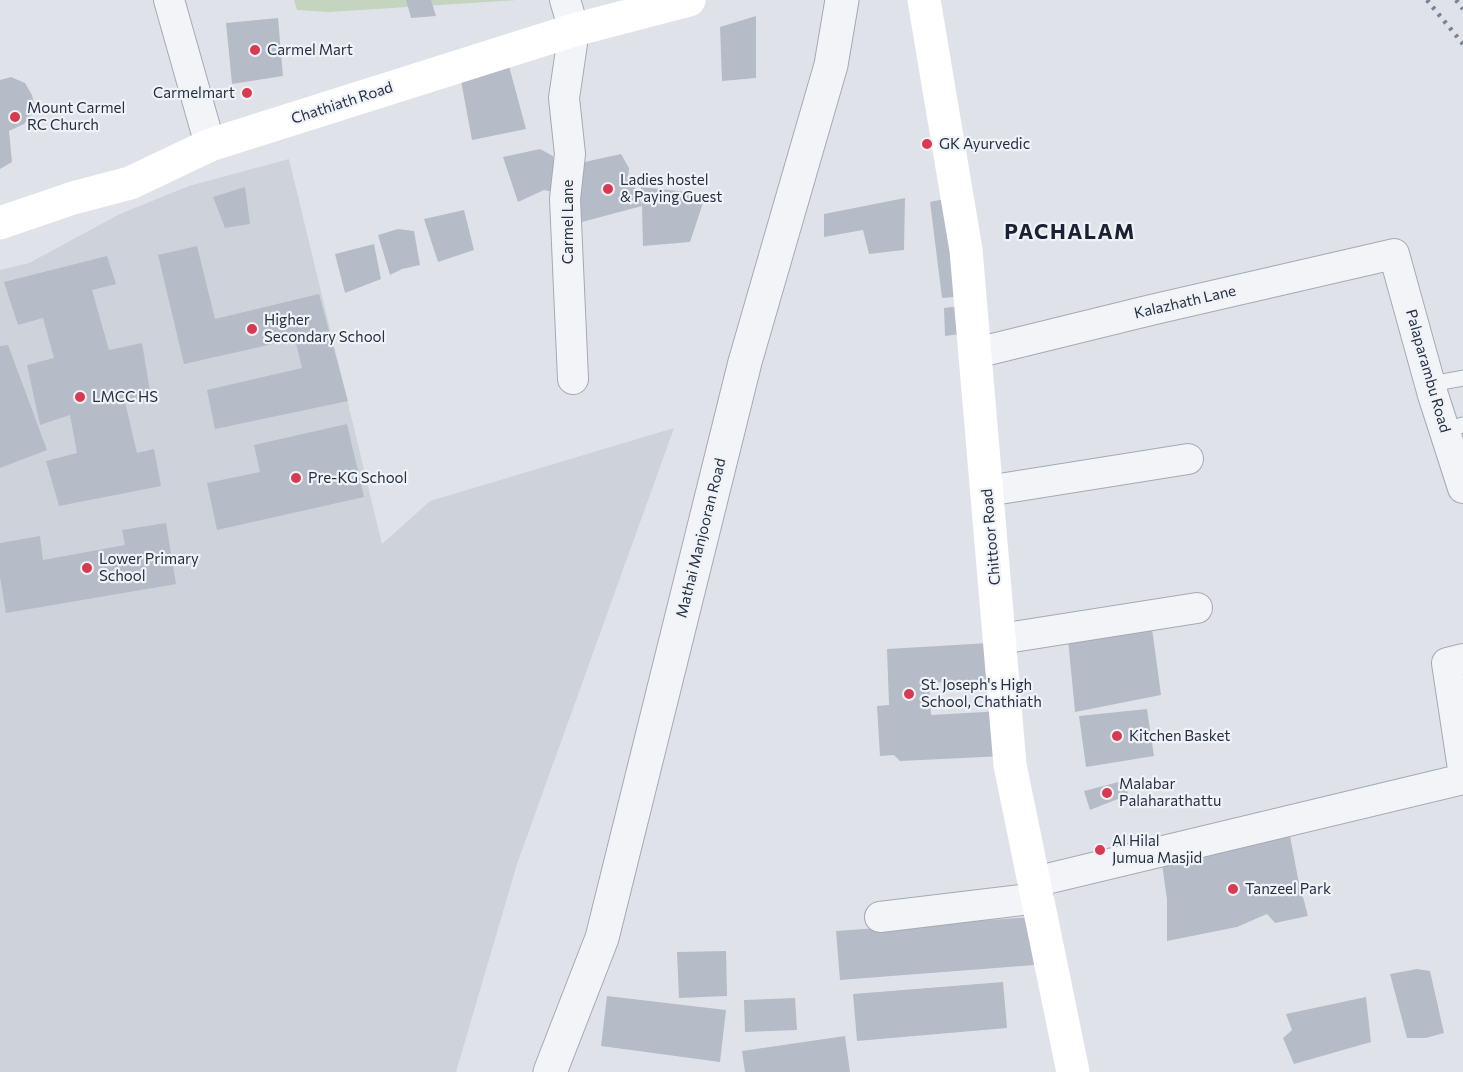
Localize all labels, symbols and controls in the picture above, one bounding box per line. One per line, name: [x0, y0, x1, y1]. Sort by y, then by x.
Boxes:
place label: Carmel Mart: [267, 41, 353, 59]
marker: Carmel Mart: [248, 43, 262, 57]
street label: Chathiath Road: [289, 78, 395, 128]
place label: Carmelmart: [153, 84, 235, 102]
marker: Carmelmart: [240, 86, 254, 100]
place label: Mount Carmel RC Church: [27, 99, 125, 134]
marker: Mount Carmel RC Church: [8, 110, 22, 124]
place label: GK Ayurvedic: [939, 135, 1030, 153]
marker: GK Ayurvedic: [920, 137, 934, 151]
place label: Ladies hostel & Paying Guest: [620, 171, 722, 206]
street label: Carmel Lane: [559, 180, 577, 264]
marker: Ladies hostel & Paying Guest: [601, 182, 615, 196]
district label: PACHALAM: [1004, 219, 1136, 245]
street label: Kalazhath Lane: [1132, 282, 1238, 322]
street label: Palaparambu Road: [1402, 307, 1454, 435]
place label: Higher Secondary School: [264, 311, 385, 346]
marker: Higher Secondary School: [245, 322, 259, 336]
place label: LMCC HS: [92, 388, 158, 406]
marker: LMCC HS: [73, 390, 87, 404]
street label: Mathai Manjooran Road: [672, 456, 730, 620]
place label: Pre-KG School: [308, 469, 407, 487]
marker: Pre-KG School: [289, 471, 303, 485]
street label: Chittoor Road: [978, 488, 1004, 586]
place label: Lower Primary School: [99, 550, 199, 585]
marker: Lower Primary School: [80, 561, 94, 575]
place label: St. Joseph's High School, Chathiath: [921, 676, 1042, 711]
marker: St. Joseph's High School, Chathiath: [902, 687, 916, 701]
place label: Kitchen Basket: [1129, 727, 1230, 745]
marker: Kitchen Basket: [1110, 729, 1124, 743]
place label: Malabar Palaharathattu: [1119, 775, 1221, 810]
marker: Malabar Palaharathattu: [1100, 786, 1114, 800]
place label: Al Hilal Jumua Masjid: [1112, 832, 1202, 867]
marker: Al Hilal Jumua Masjid: [1093, 843, 1107, 857]
place label: Tanzeel Park: [1245, 880, 1331, 898]
marker: Tanzeel Park: [1226, 882, 1240, 896]

